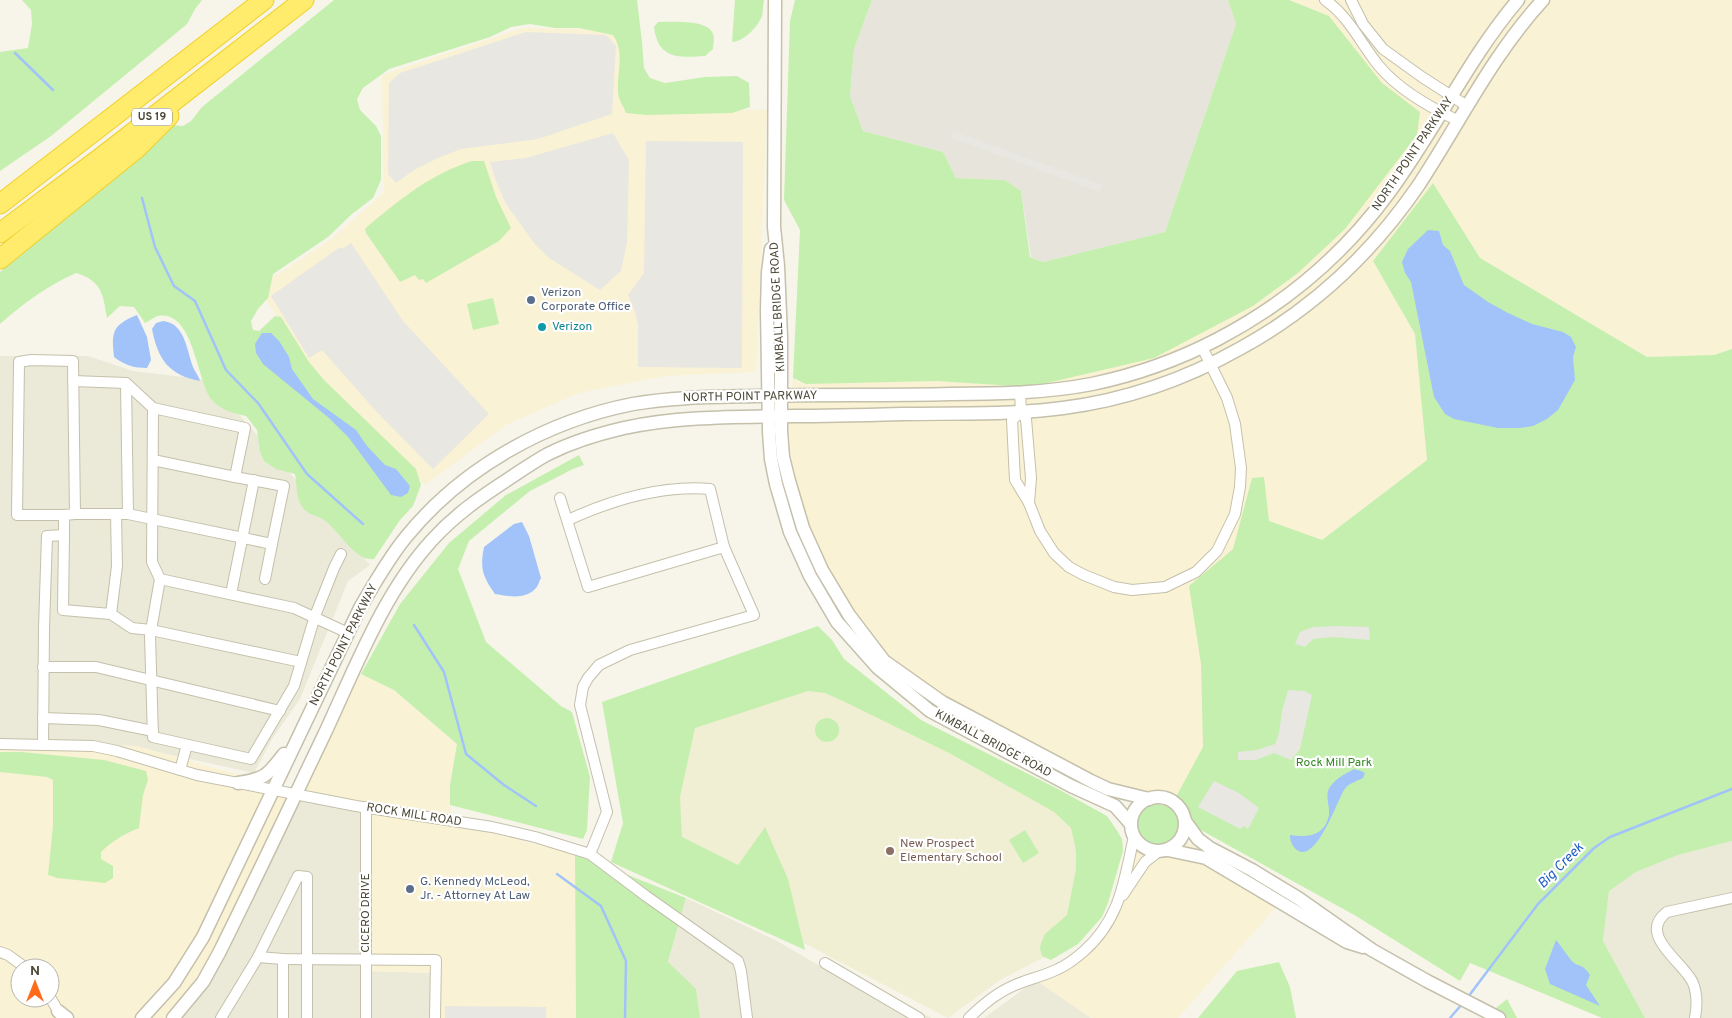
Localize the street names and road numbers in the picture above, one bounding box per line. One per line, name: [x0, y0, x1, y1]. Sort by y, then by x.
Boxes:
street label: NORTH POINT PARKWAY: [1369, 93, 1457, 214]
road number: US 19: [132, 108, 172, 125]
street label: KIMBALL BRIDGE ROAD: [767, 242, 789, 372]
street label: NORTH POINT PARKWAY: [682, 388, 818, 406]
street label: NORTH POINT PARKWAY: [306, 581, 382, 709]
street label: KIMBALL BRIDGE ROAD: [932, 706, 1054, 782]
street label: ROCK MILL ROAD: [365, 800, 463, 830]
street label: CICERO DRIVE: [358, 873, 374, 953]

